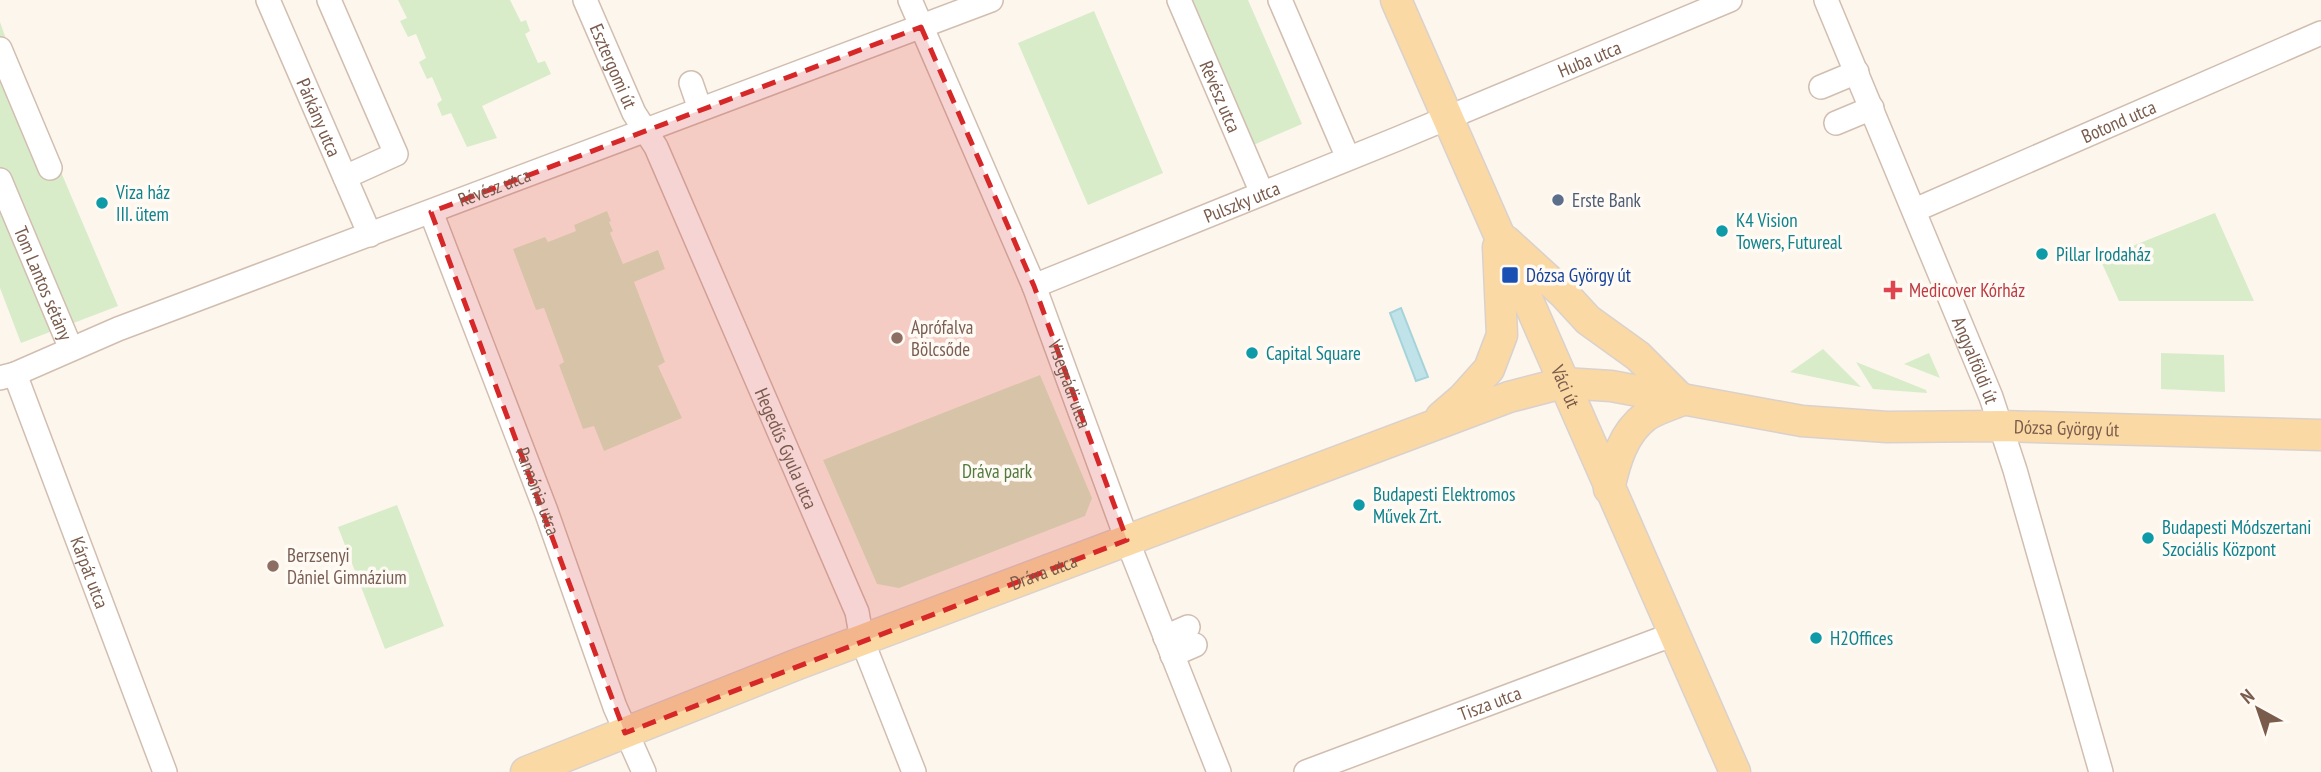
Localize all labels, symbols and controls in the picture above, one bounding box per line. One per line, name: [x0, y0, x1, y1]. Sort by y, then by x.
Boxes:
street label: Esztergomi út: [585, 20, 643, 113]
street label: Huba utca: [1554, 35, 1624, 83]
street label: Révész utca: [1195, 57, 1246, 136]
street label: Párkány utca: [291, 75, 347, 160]
street label: Botond utca: [2078, 95, 2159, 148]
street label: Révész utca: [455, 163, 534, 212]
street label: Pulszky utca: [1200, 176, 1283, 228]
place label: Viza ház III. ütem: [115, 180, 170, 226]
place label: Erste Bank: [1572, 188, 1642, 212]
marker: Erste Bank: [1550, 192, 1566, 208]
marker: Viza ház III. ütem: [94, 195, 110, 211]
place label: K4 Vision Towers, Futureal: [1736, 208, 1843, 254]
street label: Tom Lantos sétány: [9, 223, 78, 345]
marker: K4 Vision Towers, Futureal: [1714, 223, 1730, 239]
place label: Pillar Irodaház: [2056, 242, 2151, 266]
marker: Pillar Irodaház: [2034, 246, 2050, 262]
place label: Dózsa György út: [1526, 263, 1632, 287]
marker: Dózsa György út: [1500, 265, 1520, 285]
place label: Medicover Kórház: [1909, 278, 2025, 302]
marker: Medicover Kórház: [1883, 280, 1903, 300]
street label: Angyalföldi út: [1947, 313, 2005, 407]
place label: Aprófalva Bölcsőde: [911, 315, 973, 361]
marker: Aprófalva Bölcsőde: [889, 330, 905, 346]
street label: Visegrádi utca: [1042, 336, 1097, 431]
place label: Capital Square: [1266, 341, 1361, 365]
marker: Capital Square: [1244, 345, 1260, 361]
street label: Váci út: [1545, 360, 1586, 412]
street label: Hegedűs Gyula utca: [750, 384, 823, 513]
street label: Dózsa György út: [2014, 414, 2120, 441]
street label: Pannónia utca: [511, 444, 566, 538]
park label: Dráva park: [962, 459, 1033, 483]
place label: Budapesti Elektromos Művek Zrt.: [1373, 482, 1515, 528]
marker: Budapesti Elektromos Művek Zrt.: [1351, 497, 1367, 513]
place label: Budapesti Módszertani Szociális Központ: [2162, 515, 2311, 561]
marker: Budapesti Módszertani Szociális Központ: [2140, 530, 2156, 546]
street label: Kárpát utca: [65, 533, 114, 612]
place label: Berzsenyi Dániel Gimnázium: [287, 543, 407, 589]
street label: Dráva utca: [1007, 548, 1080, 595]
marker: Berzsenyi Dániel Gimnázium: [265, 558, 281, 574]
place label: H2Offices: [1830, 626, 1893, 650]
marker: H2Offices: [1808, 630, 1824, 646]
north arrow: [2223, 674, 2293, 744]
street label: Tisza utca: [1455, 680, 1524, 726]
text: N: [2235, 683, 2259, 708]

